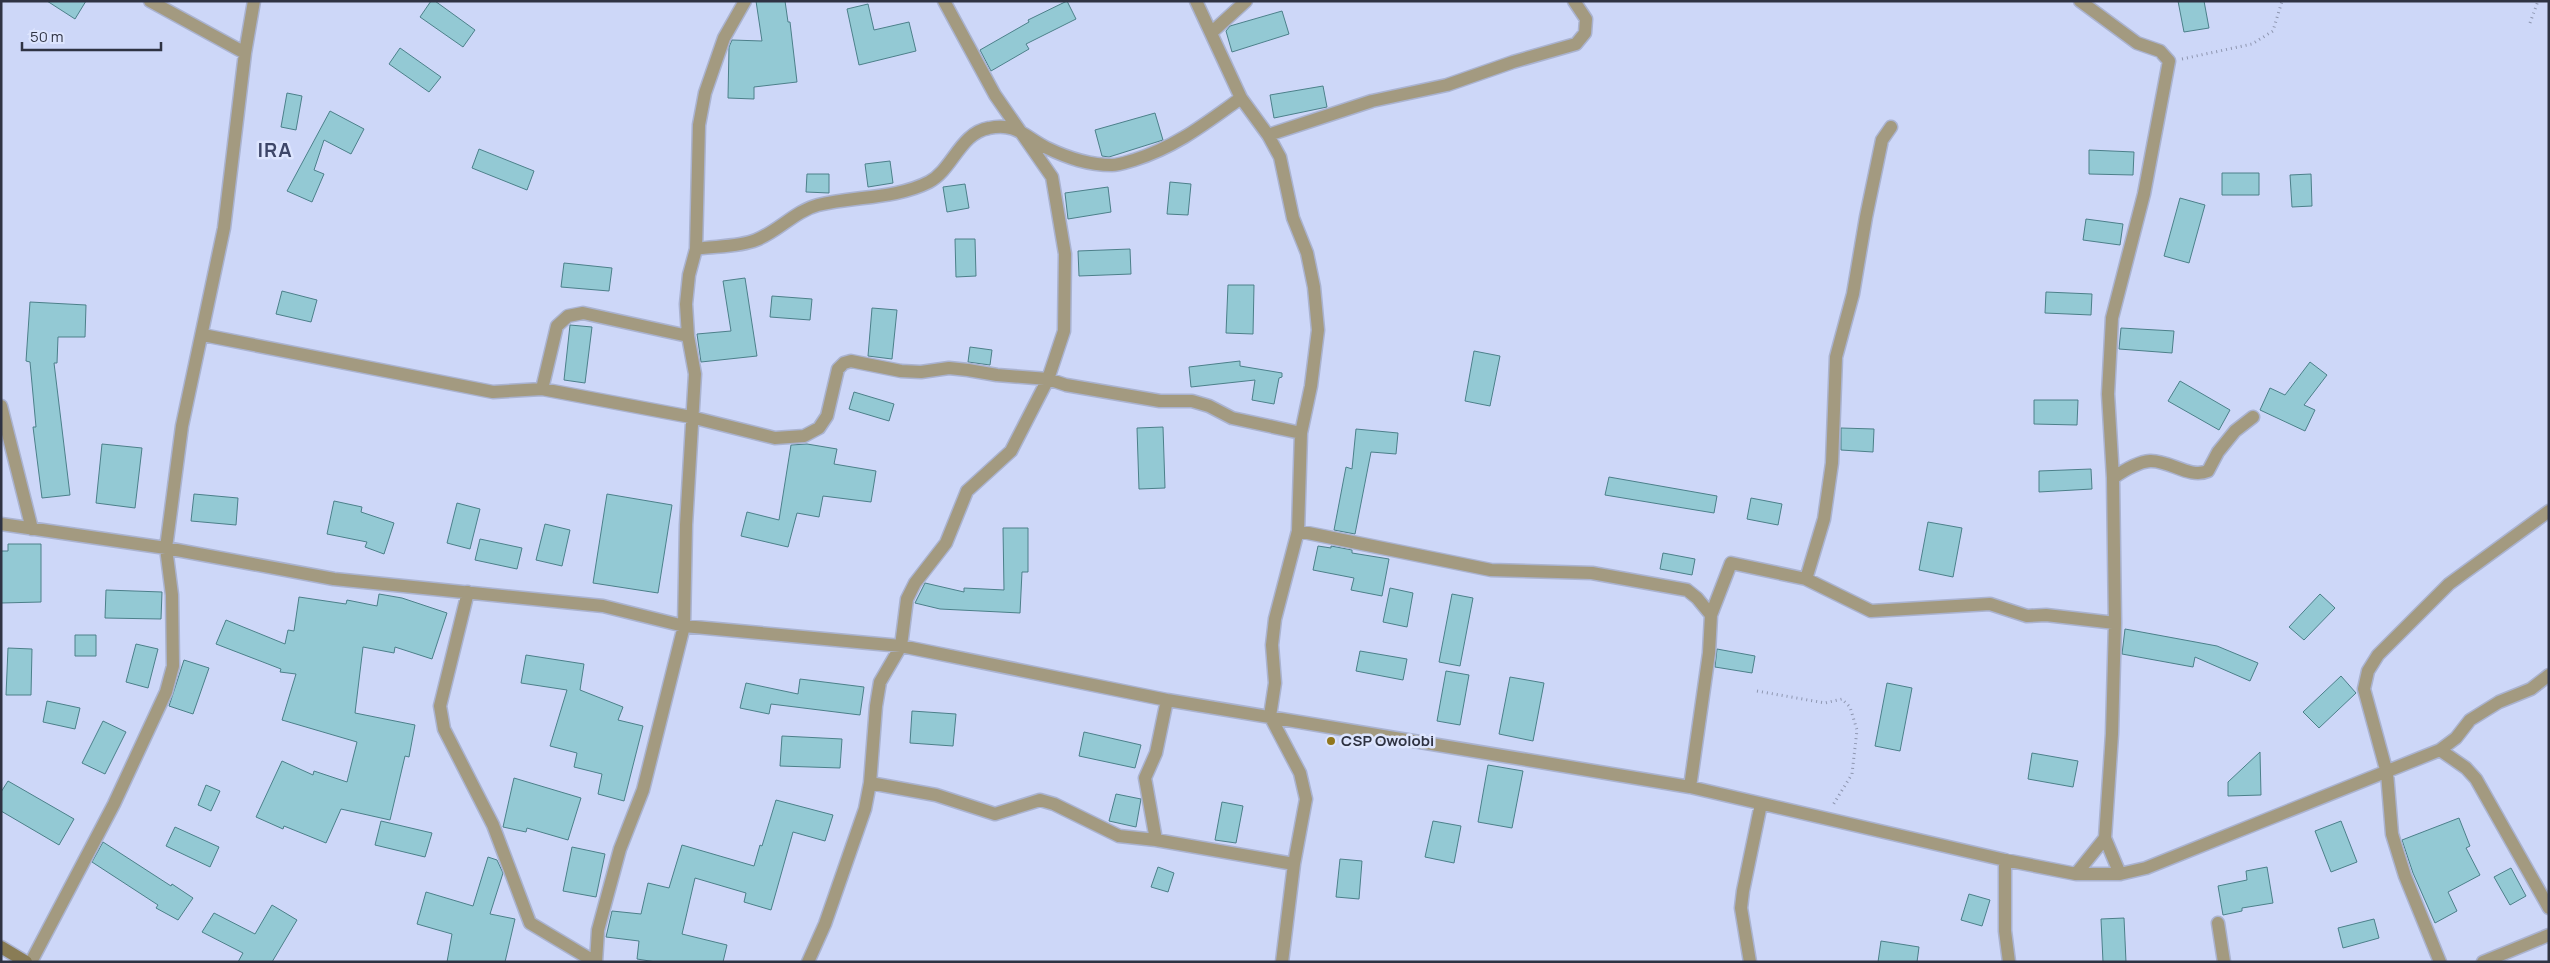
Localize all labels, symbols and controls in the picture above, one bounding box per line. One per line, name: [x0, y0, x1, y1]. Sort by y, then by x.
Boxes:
scale bar: [22, 20, 161, 52]
text: 50 m: [30, 26, 64, 47]
district label: IRA: [257, 136, 293, 163]
place label: CSP Owolobi: [1341, 730, 1434, 751]
marker: CSP Owolobi: [1325, 735, 1337, 747]

